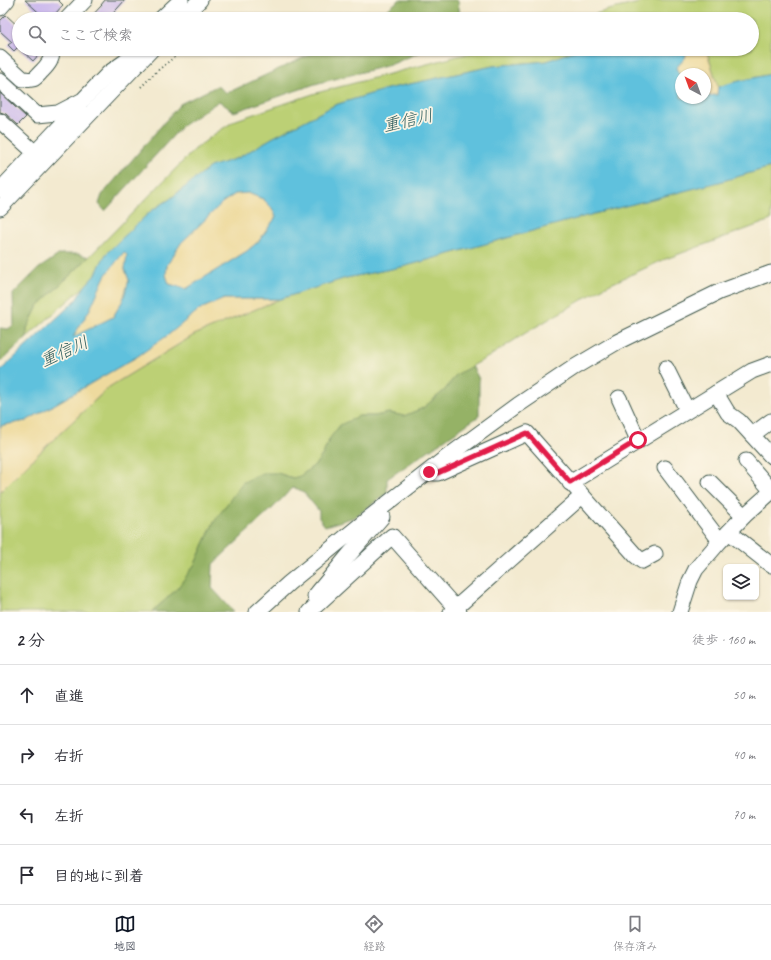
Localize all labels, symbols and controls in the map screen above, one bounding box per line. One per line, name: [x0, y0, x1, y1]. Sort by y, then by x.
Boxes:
search box: [12, 12, 759, 56]
icon: search: [26, 23, 48, 45]
text: ここで検索: [58, 26, 133, 45]
north arrow: [675, 68, 711, 104]
water label: 重信川: [381, 105, 435, 136]
water label: 重信川: [37, 331, 92, 371]
route start: [629, 431, 647, 449]
route end: [420, 463, 438, 481]
map controls: [723, 564, 759, 600]
button: layers: [723, 564, 759, 600]
text: 2 分: [16, 630, 45, 651]
text: 徒歩 · 160 m: [692, 632, 755, 648]
icon: ahead: [16, 684, 38, 706]
text: 直進: [54, 687, 84, 706]
text: 50 m: [733, 687, 755, 703]
icon: right: [16, 744, 38, 766]
text: 右折: [54, 747, 84, 766]
text: 40 m: [733, 747, 755, 763]
icon: left: [16, 804, 38, 826]
text: 左折: [54, 807, 84, 826]
text: 70 m: [733, 807, 755, 823]
icon: arrive: [16, 864, 38, 886]
text: 目的地に到着: [54, 867, 144, 886]
tab: 地図: [114, 913, 136, 953]
tab: 経路: [363, 913, 385, 953]
tab: 保存済み: [613, 913, 657, 953]

